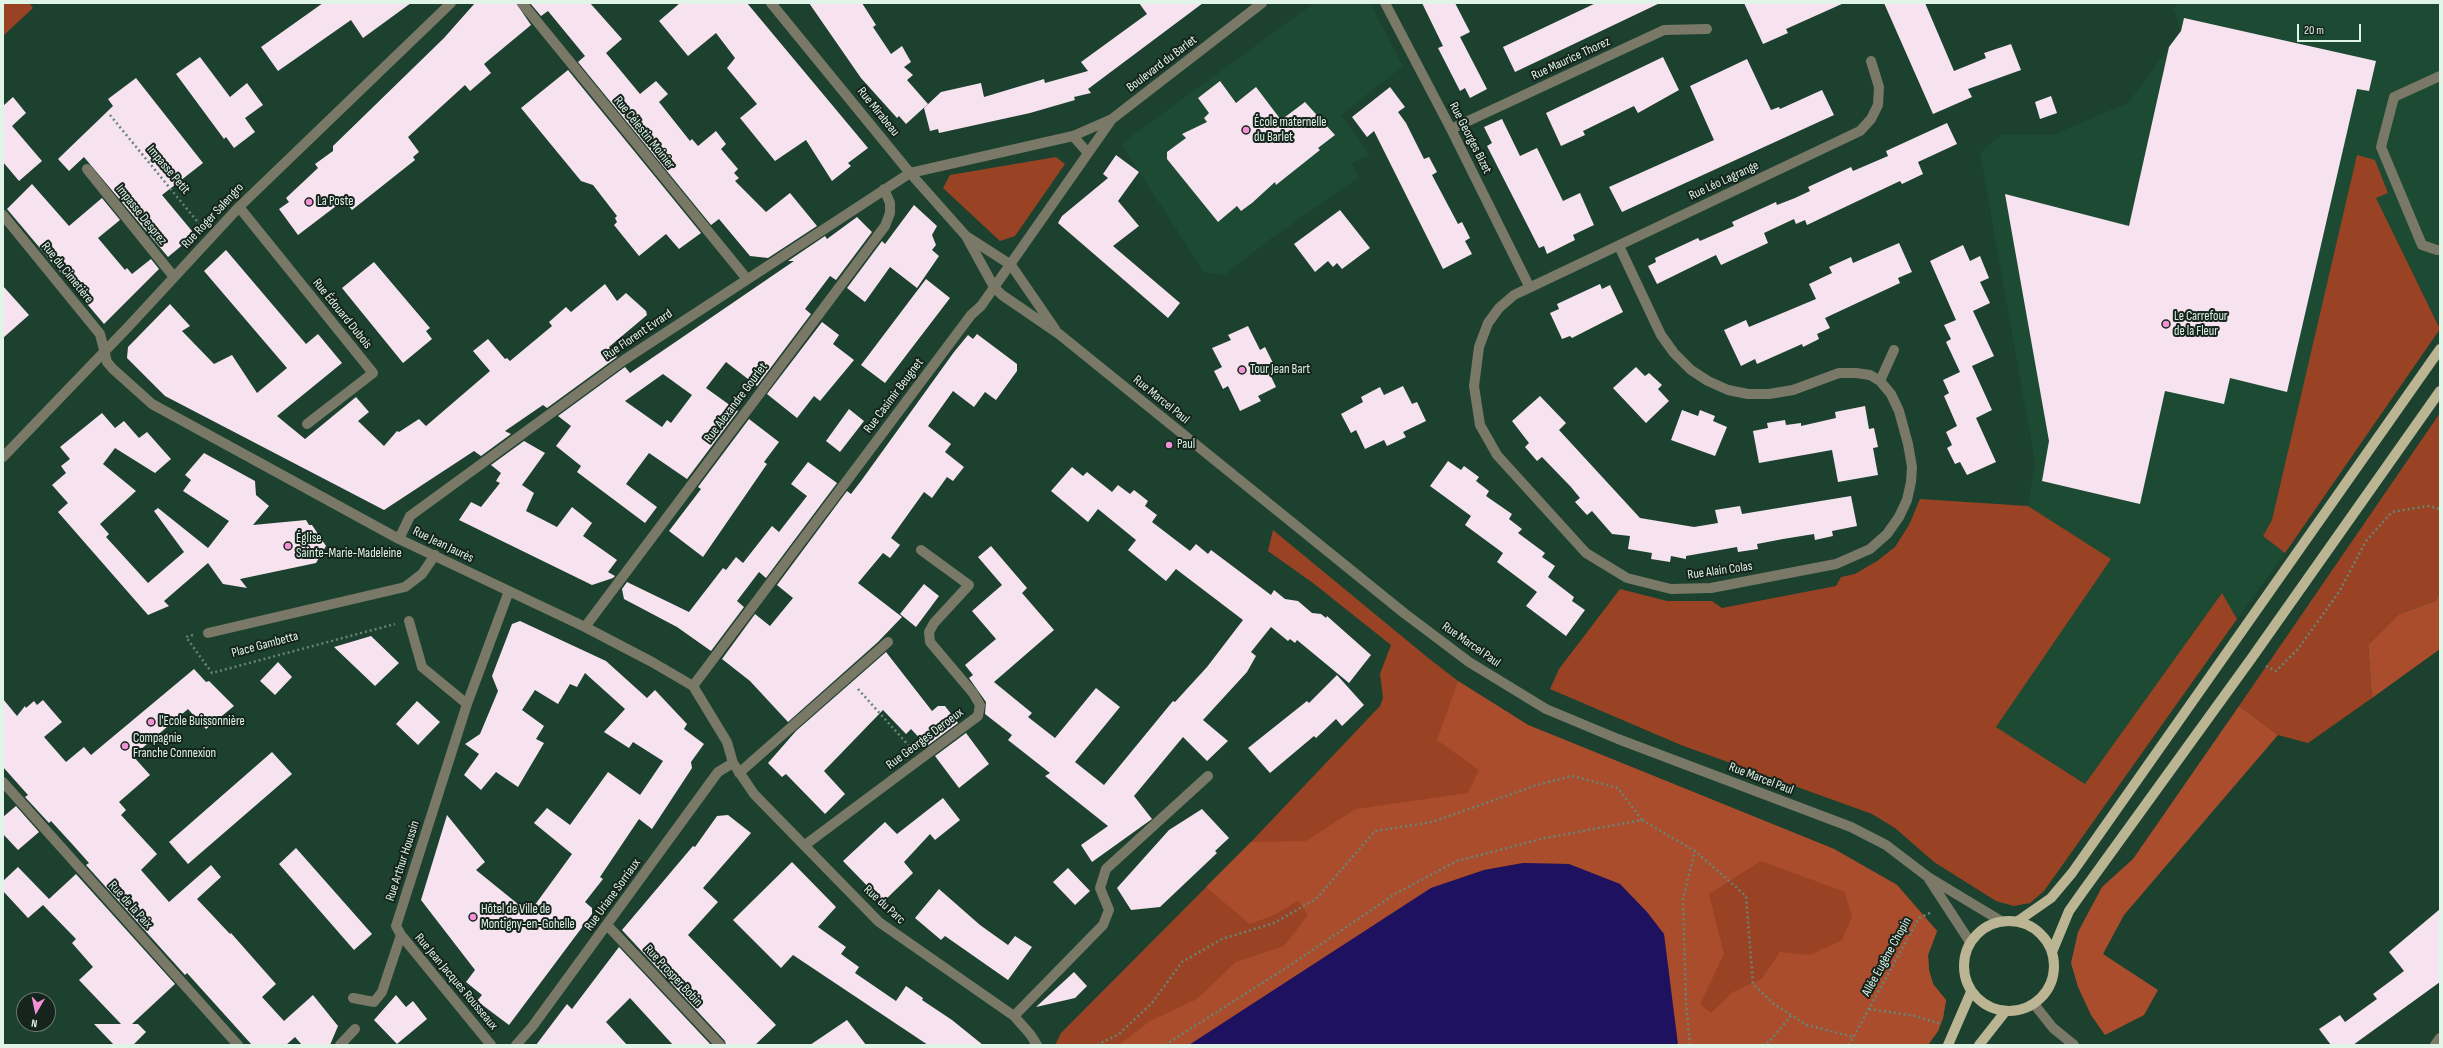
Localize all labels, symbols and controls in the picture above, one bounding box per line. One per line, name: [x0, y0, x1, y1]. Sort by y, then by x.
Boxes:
scale bar: [2299, 16, 2363, 42]
text: 20 m: [2304, 23, 2324, 38]
street label: Boulevard du Barlet: [1124, 32, 1200, 96]
street label: Rue Maurice Thorez: [1529, 34, 1613, 84]
street label: Rue Mirabeau: [854, 84, 902, 140]
street label: Rue Célestin Moinier: [610, 94, 678, 172]
street label: Rue Georges Bizet: [1445, 100, 1495, 176]
place label: École maternelle du Barlet: [1254, 115, 1327, 146]
marker: École maternelle du Barlet: [1241, 125, 1251, 135]
street label: Impasse Petit: [143, 142, 193, 198]
street label: Rue Léo Lagrange: [1686, 158, 1762, 204]
street label: Rue Roger Salengro: [179, 180, 247, 252]
street label: Impasse Desprez: [112, 182, 170, 248]
place label: La Poste: [317, 194, 354, 210]
marker: La Poste: [304, 197, 314, 207]
street label: Rue du Cimetière: [38, 239, 96, 307]
street label: Rue Édouard Dubois: [309, 276, 375, 352]
street label: Rue Florent Evrard: [601, 306, 675, 364]
place label: Le Carrefour de la Fleur: [2174, 309, 2228, 340]
marker: Le Carrefour de la Fleur: [2161, 319, 2171, 329]
street label: Rue Casimir Beugnet: [861, 355, 927, 437]
street label: Rue Alexandre Gourlet: [701, 360, 771, 446]
place label: Tour Jean Bart: [1250, 362, 1310, 378]
marker: Tour Jean Bart: [1237, 365, 1247, 375]
street label: Rue Marcel Paul: [1130, 373, 1192, 427]
place label: Paul: [1177, 437, 1195, 453]
marker: Paul: [1164, 440, 1174, 450]
street label: Rue Jean Jaurès: [410, 524, 476, 566]
place label: Église Sainte-Marie-Madeleine: [296, 531, 402, 562]
marker: Église Sainte-Marie-Madeleine: [283, 541, 293, 551]
street label: Rue Alain Colas: [1686, 559, 1754, 583]
street label: Rue Marcel Paul: [1439, 619, 1503, 671]
street label: Place Gambetta: [230, 629, 300, 661]
street label: Rue Georges Deroeux: [883, 705, 967, 773]
place label: l'Ecole Buissonnière: [159, 714, 245, 730]
marker: l'Ecole Buissonnière: [146, 717, 156, 727]
place label: Compagnie Franche Connexion: [133, 731, 216, 762]
marker: Compagnie Franche Connexion: [120, 741, 130, 751]
street label: Rue Marcel Paul: [1726, 760, 1796, 798]
street label: Rue Arthur Houssin: [383, 819, 423, 903]
street label: Rue Uriane Sorriaux: [582, 856, 644, 934]
street label: Rue de la Paix: [105, 878, 155, 932]
street label: Rue du Parc: [860, 882, 908, 928]
place label: Hôtel de Ville de Montigny-en-Gohelle: [481, 902, 575, 933]
marker: Hôtel de Ville de Montigny-en-Gohelle: [468, 912, 478, 922]
street label: Allée Eugène Chopin: [1859, 915, 1915, 999]
street label: Rue Jean Jacques Rousseaux: [411, 931, 501, 1033]
street label: Rue Prosper Bobin: [640, 942, 706, 1010]
north arrow: [16, 992, 56, 1032]
text: N: [30, 1016, 38, 1030]

